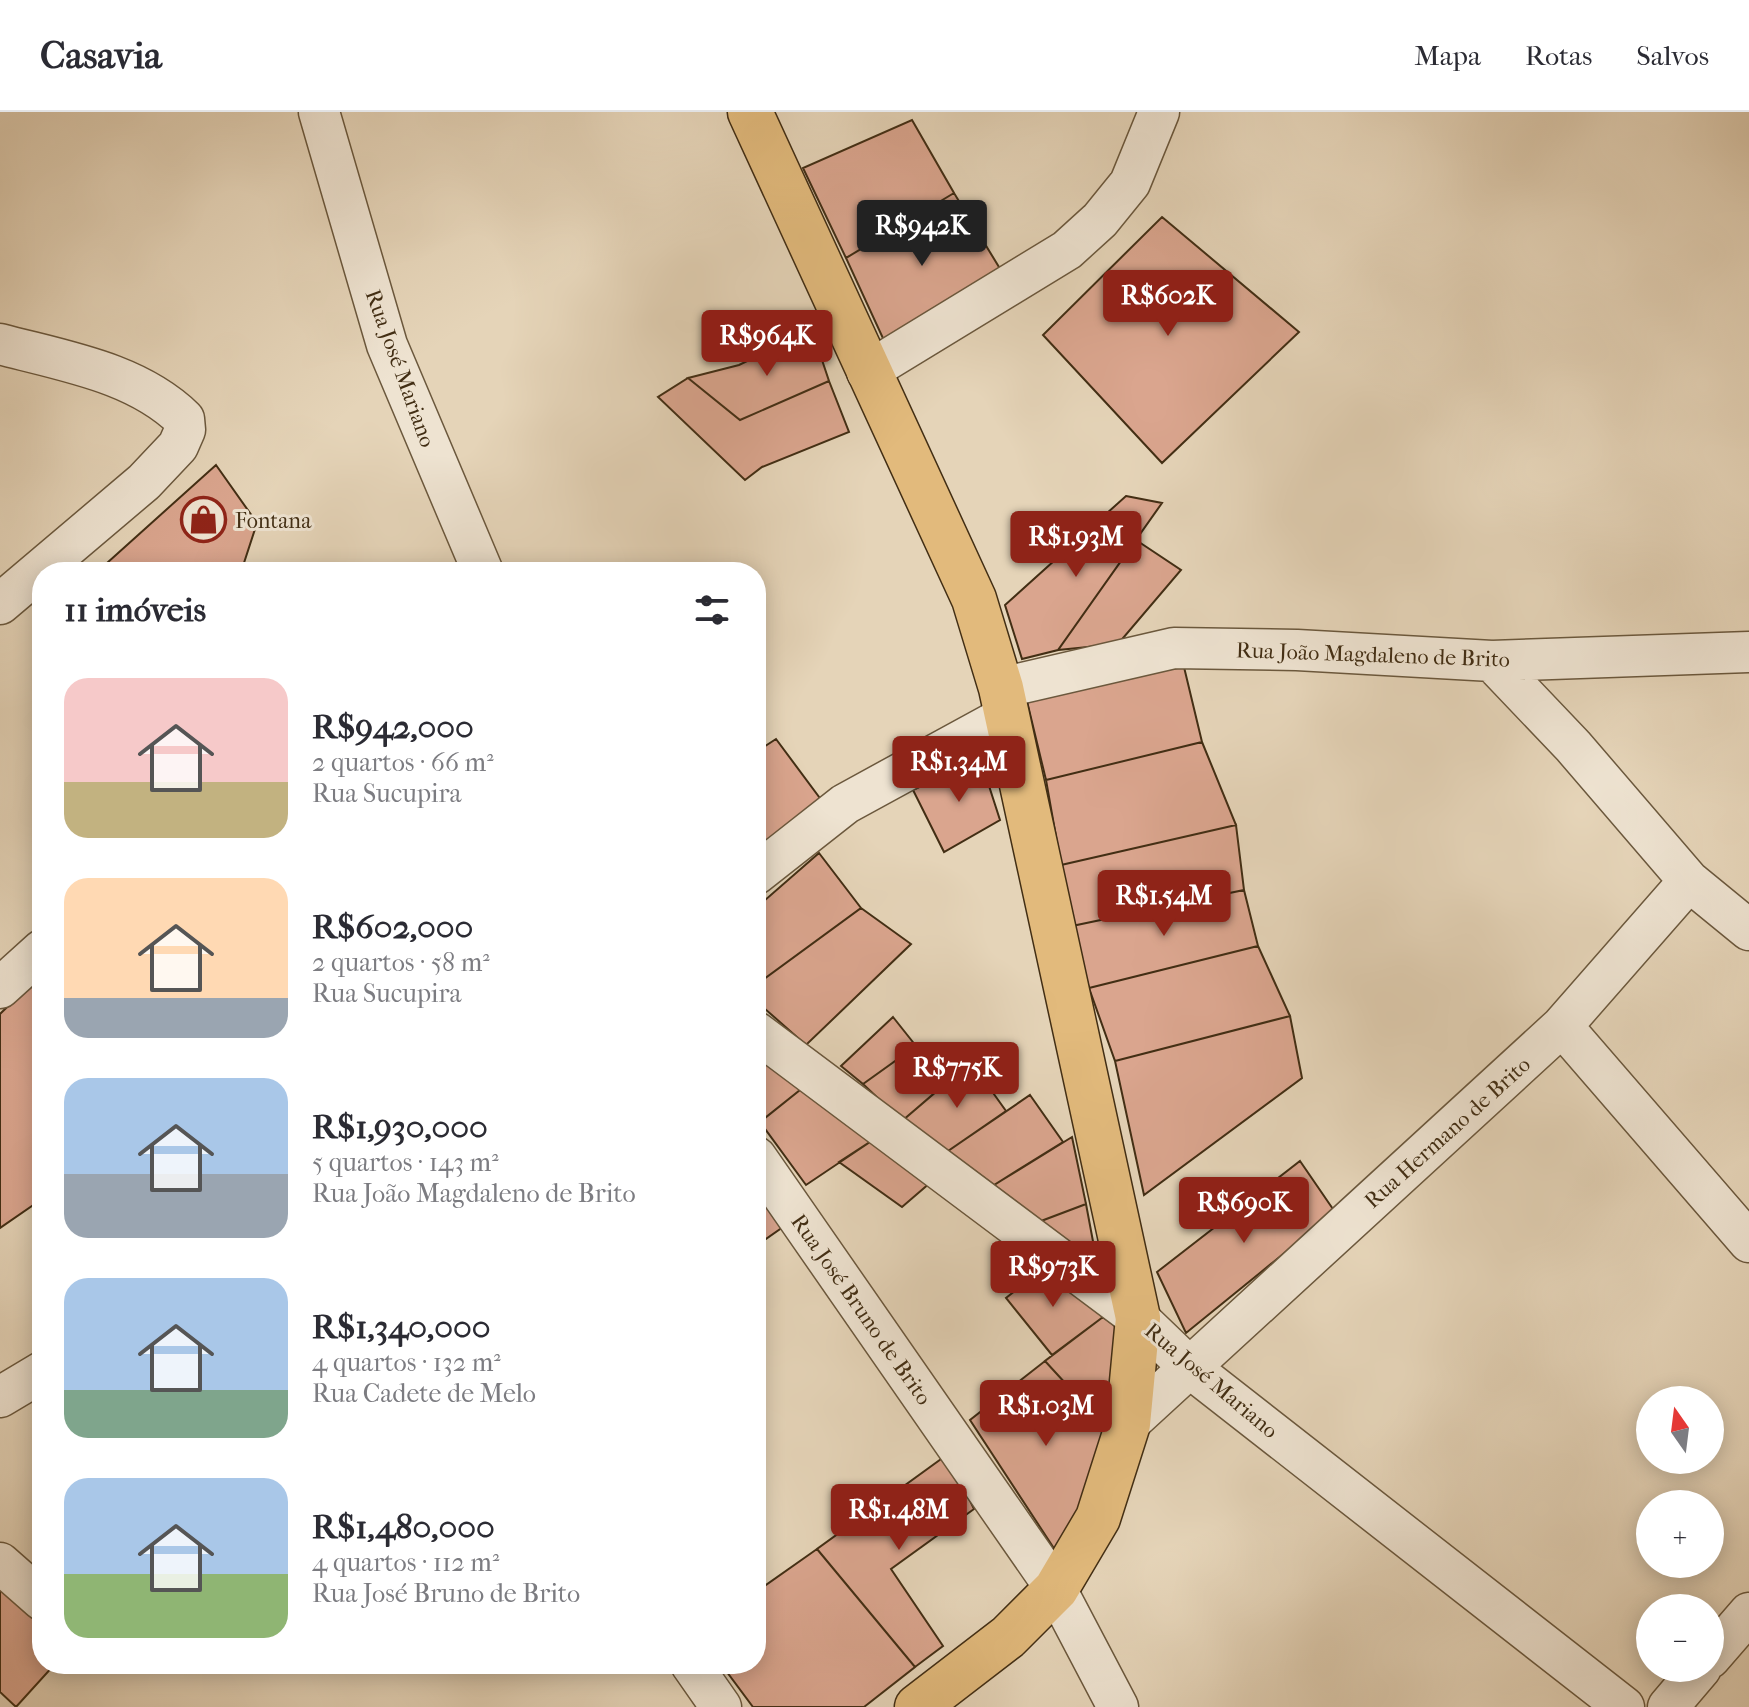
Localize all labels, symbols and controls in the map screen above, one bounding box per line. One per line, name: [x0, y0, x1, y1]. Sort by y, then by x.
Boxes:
text: Casavia: [40, 33, 162, 78]
text: Mapa: [1414, 39, 1481, 72]
text: Rotas: [1525, 39, 1592, 72]
text: Salvos: [1636, 39, 1709, 72]
pin: R$942K: [857, 200, 987, 268]
text: R$942K: [875, 210, 969, 241]
pin: R$602K: [1103, 270, 1233, 338]
text: R$602K: [1121, 280, 1215, 311]
street label: Rua José Mariano: [359, 286, 441, 451]
pin: R$964K: [702, 310, 832, 378]
text: R$964K: [719, 320, 815, 351]
shop icon: Fontana: [180, 496, 228, 544]
place label: Fontana: [235, 508, 312, 534]
pin: R$1.93M: [1002, 511, 1150, 579]
text: R$1.93M: [1028, 521, 1124, 552]
icon: filters: [690, 588, 734, 632]
text: 11 imóveis: [64, 590, 206, 630]
street label: Rua João Magdaleno de Brito: [1236, 637, 1510, 673]
text: R$942,000: [312, 707, 474, 747]
icon: home: [128, 710, 224, 806]
pin: R$1.34M: [885, 736, 1033, 804]
text: R$1.34M: [910, 746, 1008, 777]
text: 2 quartos · 66 m²: [312, 747, 494, 778]
text: Rua Sucupira: [312, 778, 462, 809]
pin: R$1.54M: [1090, 870, 1238, 938]
text: R$1.54M: [1116, 880, 1212, 911]
text: R$602,000: [312, 907, 473, 947]
icon: home: [128, 910, 224, 1006]
text: 2 quartos · 58 m²: [312, 947, 490, 978]
text: Rua Sucupira: [312, 978, 462, 1009]
pin: R$775K: [892, 1042, 1022, 1110]
text: R$775K: [913, 1052, 1001, 1083]
street label: Rua Hermano de Brito: [1359, 1052, 1536, 1214]
text: R$1,930,000: [312, 1107, 488, 1147]
icon: home: [128, 1110, 224, 1206]
text: 5 quartos · 143 m²: [312, 1147, 499, 1178]
pin: R$690K: [1179, 1177, 1309, 1245]
text: Rua João Magdaleno de Brito: [312, 1178, 636, 1209]
text: R$690K: [1197, 1187, 1291, 1218]
street label: Rua José Bruno de Brito: [785, 1209, 937, 1410]
pin: R$973K: [988, 1241, 1118, 1309]
text: R$973K: [1009, 1251, 1097, 1282]
text: R$1,340,000: [312, 1307, 490, 1347]
icon: home: [128, 1310, 224, 1406]
street label: Rua José Mariano: [1139, 1318, 1283, 1444]
text: 4 quartos · 132 m²: [312, 1347, 501, 1378]
text: Rua Cadete de Melo: [312, 1378, 536, 1409]
pin: R$1.03M: [972, 1380, 1120, 1448]
north arrow: [1636, 1386, 1724, 1474]
map controls: [1636, 1386, 1724, 1682]
text: R$1.03M: [998, 1390, 1094, 1421]
pin: R$1.48M: [825, 1484, 973, 1552]
button: +: [1636, 1490, 1724, 1578]
text: R$1.48M: [849, 1494, 949, 1525]
text: R$1,480,000: [312, 1507, 495, 1547]
icon: home: [128, 1510, 224, 1606]
text: 4 quartos · 112 m²: [312, 1547, 499, 1578]
text: Rua José Bruno de Brito: [312, 1578, 580, 1609]
button: −: [1636, 1594, 1724, 1682]

